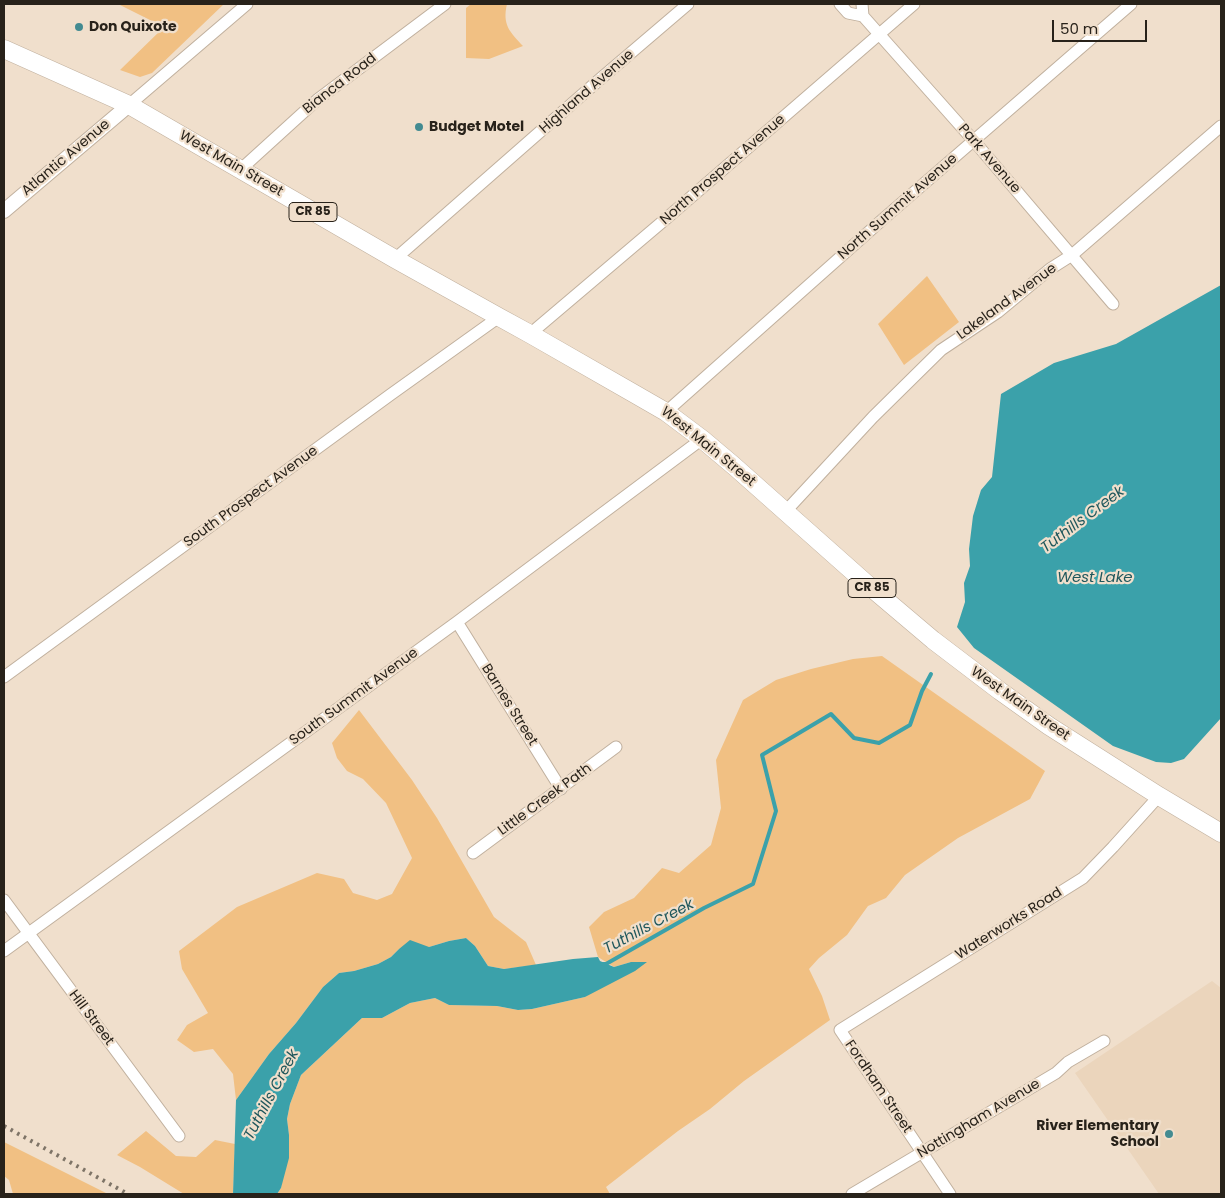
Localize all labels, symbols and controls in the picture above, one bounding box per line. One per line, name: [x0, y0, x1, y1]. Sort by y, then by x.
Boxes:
scale bar: [1055, 10, 1150, 42]
text: 50 m: [1060, 18, 1098, 39]
place label: Don Quixote: [89, 19, 177, 35]
marker: Don Quixote: [73, 21, 85, 33]
street label: Highland Avenue: [537, 47, 637, 137]
street label: Bianca Road: [300, 50, 380, 118]
street label: North Prospect Avenue: [657, 111, 789, 229]
street label: Atlantic Avenue: [19, 116, 113, 200]
place label: Budget Motel: [429, 119, 524, 135]
marker: Budget Motel: [413, 121, 425, 133]
street label: Park Avenue: [954, 121, 1024, 197]
street label: West Main Street: [176, 127, 286, 201]
street label: North Summit Avenue: [835, 151, 961, 263]
road number: CR 85: [289, 202, 337, 222]
street label: Lakeland Avenue: [954, 260, 1060, 344]
street label: West Main Street: [657, 404, 759, 490]
street label: South Prospect Avenue: [181, 443, 321, 551]
water label: Tuthills Creek: [1038, 483, 1128, 557]
water label: West Lake: [1057, 569, 1133, 587]
road number: CR 85: [848, 578, 896, 598]
street label: South Summit Avenue: [286, 645, 422, 749]
street label: Barnes Street: [477, 661, 541, 749]
street label: West Main Street: [967, 664, 1073, 744]
street label: Little Creek Path: [495, 760, 595, 840]
street label: Waterworks Road: [953, 884, 1065, 964]
water label: Tuthills Creek: [601, 896, 697, 958]
street label: Hill Street: [65, 987, 117, 1049]
street label: Fordham Street: [841, 1037, 915, 1137]
water label: Tuthills Creek: [241, 1047, 303, 1143]
street label: Nottingham Avenue: [915, 1076, 1043, 1162]
place label: River Elementary School: [1036, 1118, 1159, 1150]
marker: River Elementary School: [1163, 1128, 1175, 1140]

